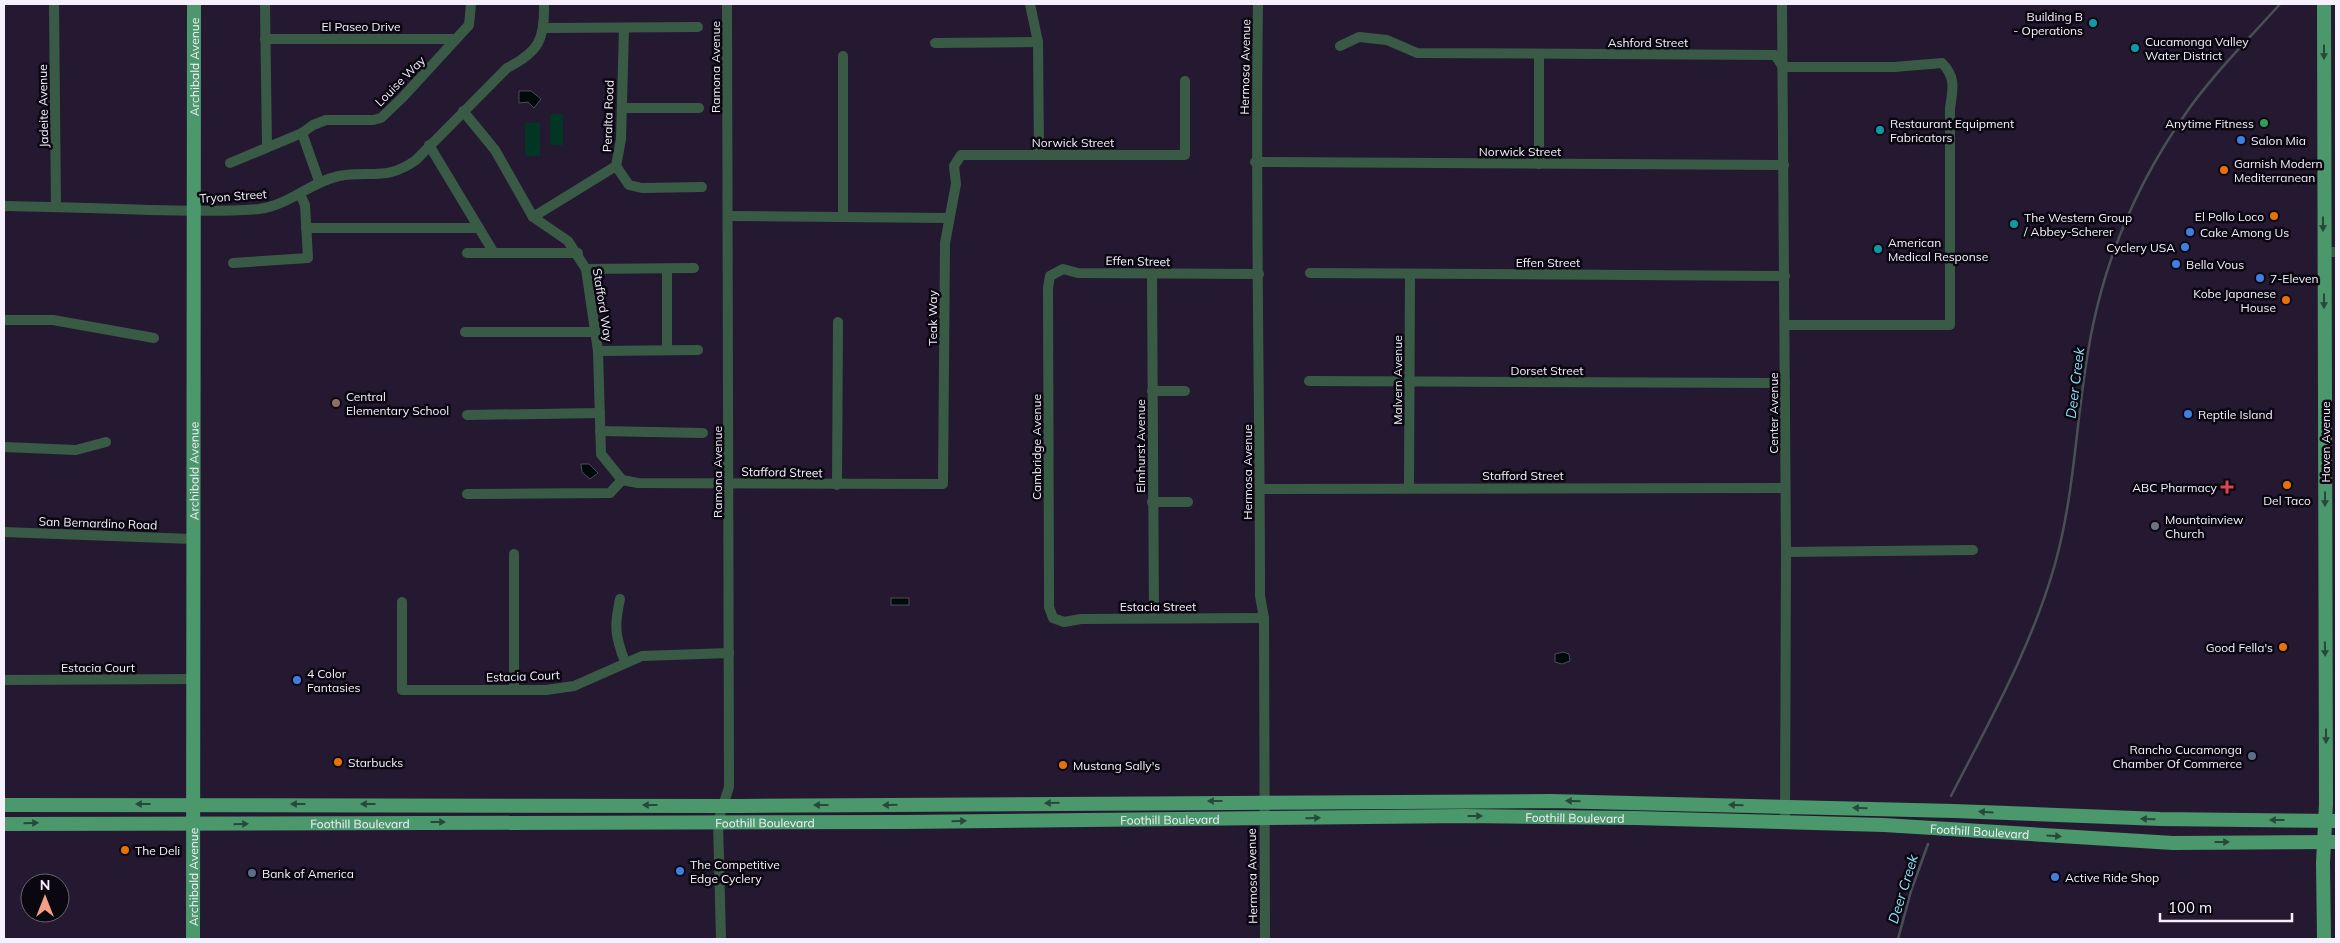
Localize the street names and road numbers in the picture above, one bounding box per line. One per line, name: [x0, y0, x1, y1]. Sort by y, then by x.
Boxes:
street label: Archibald Avenue: [186, 18, 201, 116]
street label: El Paseo Drive: [321, 19, 401, 34]
street label: Hermosa Avenue: [1237, 19, 1253, 115]
street label: Ramona Avenue: [708, 21, 723, 113]
street label: Ashford Street: [1608, 35, 1688, 50]
street label: Louise Way: [372, 52, 429, 109]
street label: Jadeite Avenue: [35, 64, 51, 148]
street label: Peralta Road: [599, 80, 617, 152]
street label: Norwick Street: [1032, 135, 1114, 150]
street label: Norwick Street: [1479, 144, 1561, 159]
street label: Tryon Street: [199, 186, 267, 206]
street label: Effen Street: [1106, 253, 1170, 269]
street label: Effen Street: [1516, 255, 1580, 270]
street label: Stafford Way: [590, 267, 616, 343]
street label: Teak Way: [925, 290, 940, 346]
street label: Malvern Avenue: [1390, 335, 1405, 425]
street label: Dorset Street: [1510, 363, 1584, 378]
street label: Center Avenue: [1766, 372, 1781, 454]
street label: Cambridge Avenue: [1029, 394, 1044, 500]
street label: Elmhurst Avenue: [1133, 399, 1148, 493]
street label: Haven Avenue: [2318, 401, 2333, 483]
street label: Archibald Avenue: [186, 422, 201, 520]
street label: Hermosa Avenue: [1240, 424, 1255, 520]
street label: Ramona Avenue: [710, 426, 725, 518]
street label: Stafford Street: [741, 464, 823, 480]
street label: Stafford Street: [1482, 468, 1564, 483]
street label: San Bernardino Road: [38, 513, 158, 533]
street label: Estacia Street: [1120, 599, 1196, 614]
street label: Estacia Court: [61, 660, 135, 675]
street label: Estacia Court: [486, 667, 560, 685]
street label: Foothill Boulevard: [1525, 809, 1625, 825]
street label: Foothill Boulevard: [1120, 811, 1220, 827]
street label: Foothill Boulevard: [715, 815, 815, 830]
street label: Foothill Boulevard: [310, 816, 410, 831]
street label: Foothill Boulevard: [1930, 820, 2030, 842]
street label: Archibald Avenue: [186, 828, 201, 926]
street label: Hermosa Avenue: [1244, 828, 1260, 924]

